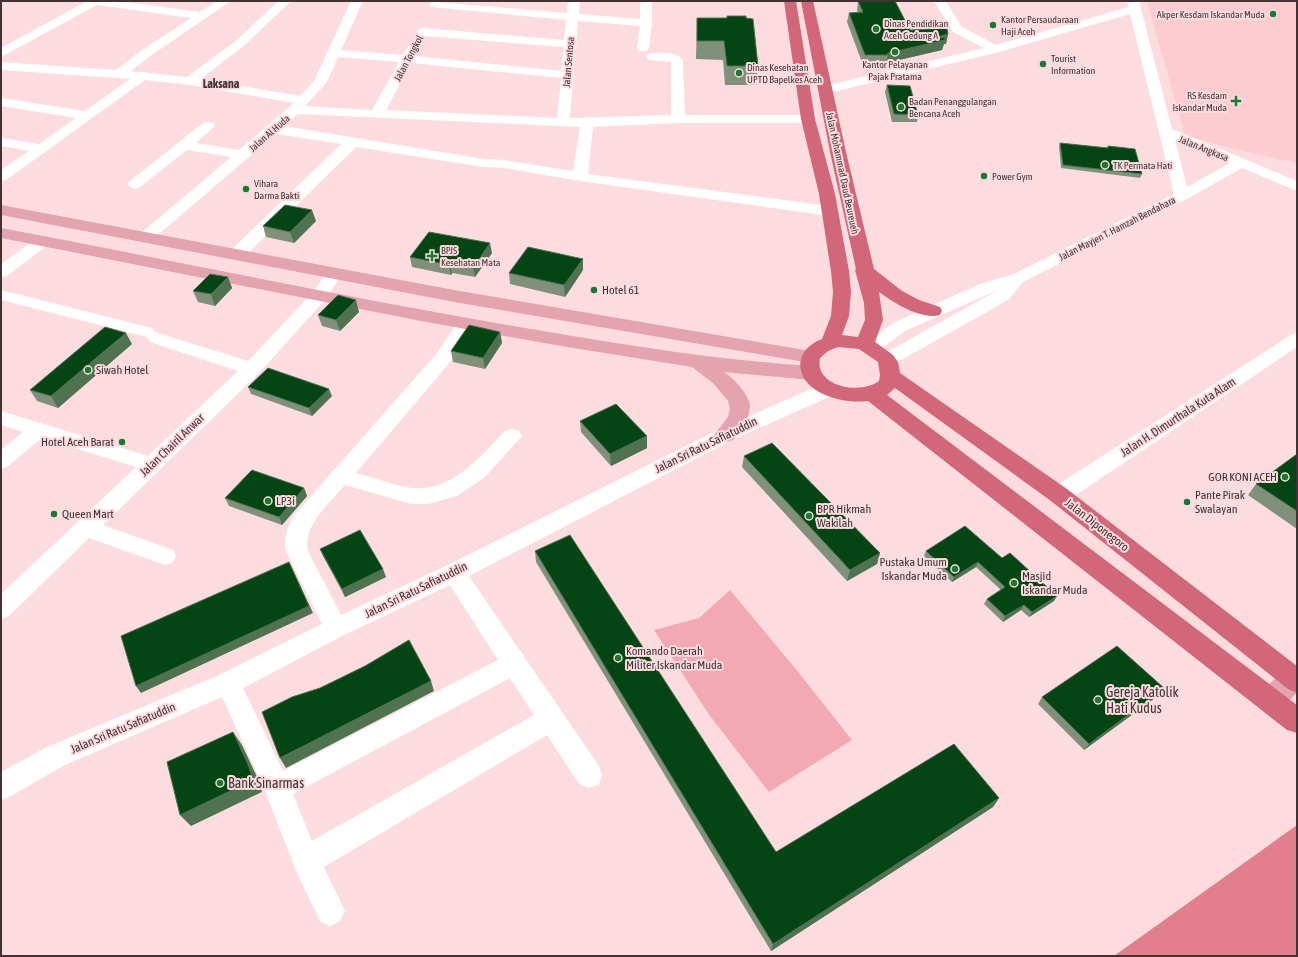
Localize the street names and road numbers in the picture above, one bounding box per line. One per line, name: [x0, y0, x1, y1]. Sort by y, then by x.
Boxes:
street label: Jalan Tongkol: [392, 33, 425, 83]
street label: Jalan Sentosa: [561, 36, 576, 88]
street label: Jalan Mohammad Daud Beureueh: [824, 111, 861, 235]
street label: Jalan Al Huda: [247, 112, 292, 154]
street label: Jalan Angkasa: [1177, 134, 1231, 164]
street label: Jalan Mayjen T. Hamzah Bendahara: [1057, 194, 1178, 263]
street label: Jalan H. Dimurthala Kuta Alam: [1118, 374, 1238, 460]
street label: Jalan Chairil Anwar: [137, 410, 207, 479]
street label: Jalan Sri Ratu Safiatuddin: [652, 414, 760, 476]
street label: Jalan Diponegoro: [1062, 496, 1132, 555]
street label: Jalan Sri Ratu Safiatuddin: [362, 559, 470, 621]
street label: Jalan Sri Ratu Safiatuddin: [68, 700, 178, 756]

